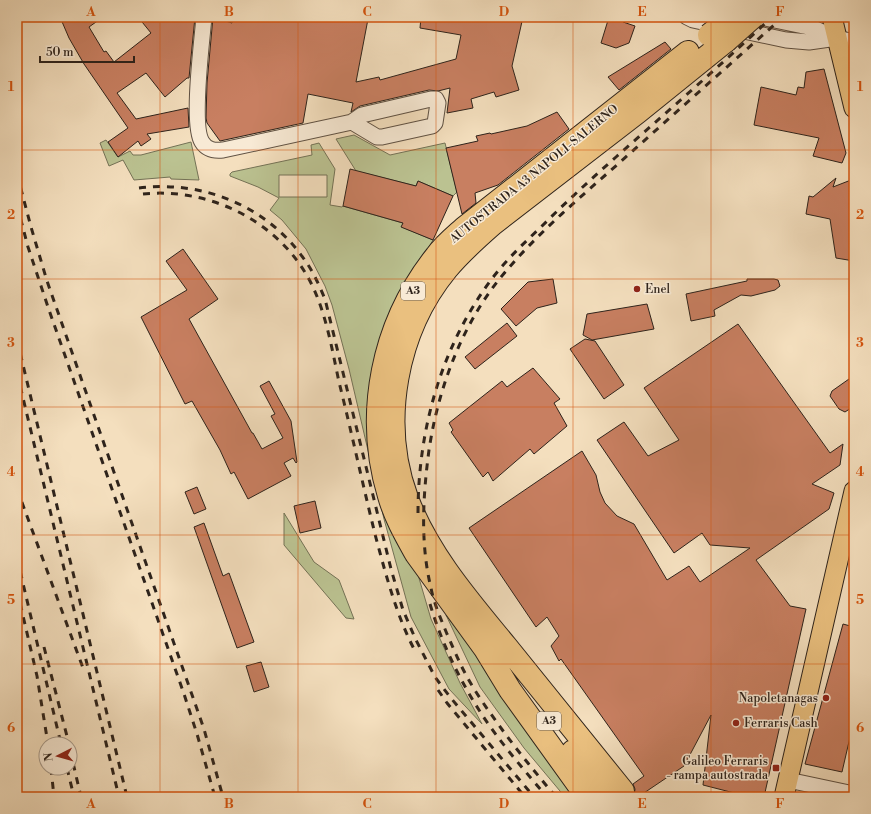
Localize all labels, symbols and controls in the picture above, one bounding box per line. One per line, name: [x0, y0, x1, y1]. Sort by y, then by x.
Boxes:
text: A: [85, 4, 96, 20]
text: B: [224, 4, 234, 20]
text: C: [362, 4, 372, 20]
text: D: [499, 4, 509, 20]
text: E: [637, 4, 647, 20]
text: F: [775, 4, 785, 20]
scale bar: [40, 38, 134, 64]
text: 50 m: [46, 45, 74, 60]
text: 1: [8, 79, 15, 95]
text: 1: [857, 79, 864, 95]
street label: AUTOSTRADA A3 NAPOLI-SALERNO: [446, 101, 621, 247]
text: 2: [7, 207, 15, 223]
text: 2: [856, 207, 864, 223]
road number: A3: [401, 282, 425, 300]
place label: Enel: [645, 282, 671, 297]
marker: Enel: [632, 284, 642, 294]
text: 3: [7, 335, 15, 351]
text: 3: [856, 335, 864, 351]
text: 4: [7, 464, 16, 480]
text: 4: [856, 464, 865, 480]
text: 5: [7, 592, 15, 608]
text: 5: [856, 592, 864, 608]
place label: Napoletanagas: [739, 691, 818, 706]
marker: Napoletanagas: [821, 693, 831, 703]
road number: A3: [537, 712, 561, 730]
place label: Ferraris Cash: [744, 716, 818, 731]
marker: Ferraris Cash: [731, 718, 741, 728]
text: 6: [7, 720, 15, 736]
text: 6: [856, 720, 864, 736]
north arrow: [38, 736, 78, 776]
text: N: [42, 752, 56, 762]
place label: Galileo Ferraris - rampa autostrada: [666, 754, 769, 783]
marker: Galileo Ferraris - rampa autostrada: [771, 763, 781, 773]
text: A: [85, 796, 96, 812]
text: B: [224, 796, 234, 812]
text: C: [362, 796, 372, 812]
text: D: [499, 796, 509, 812]
text: E: [637, 796, 647, 812]
text: F: [775, 796, 785, 812]

